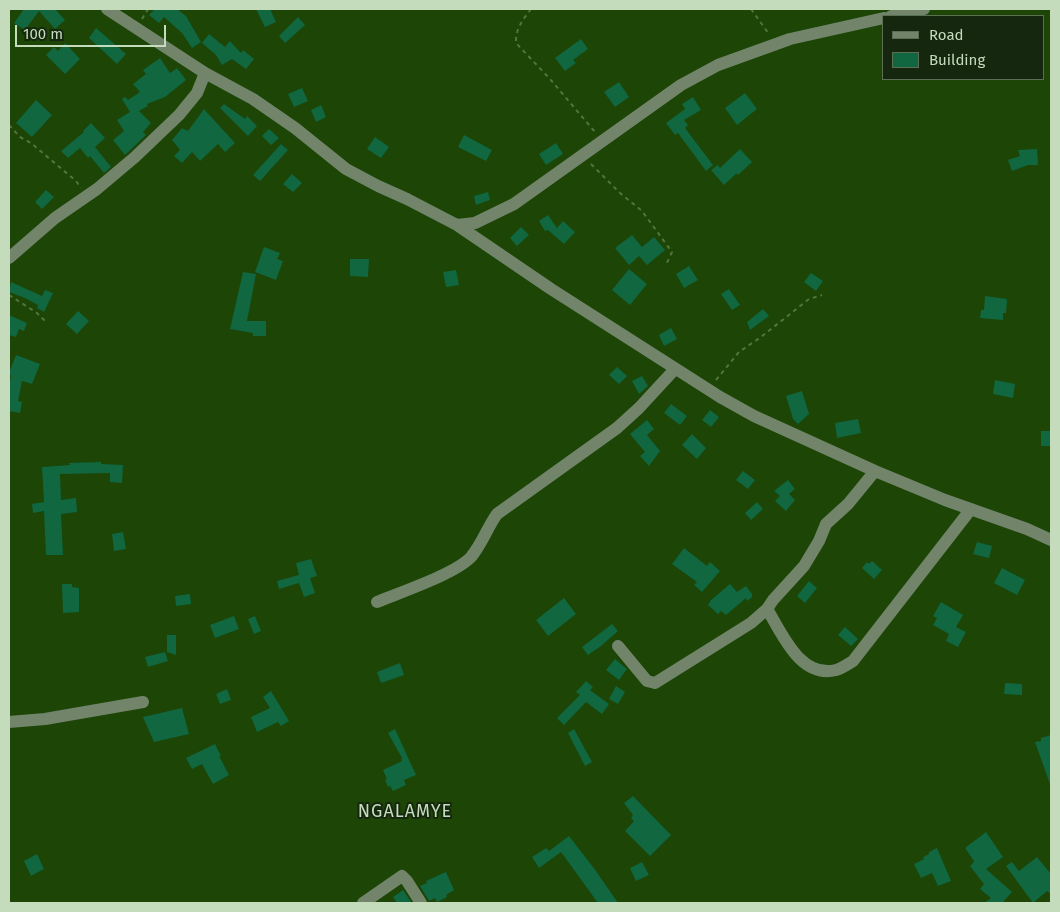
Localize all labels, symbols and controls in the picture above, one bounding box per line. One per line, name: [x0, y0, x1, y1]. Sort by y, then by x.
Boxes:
scale bar: [18, 15, 169, 47]
legend: [882, 15, 1045, 80]
text: 100 m: [23, 25, 63, 43]
text: Road: [929, 26, 964, 44]
text: Building: [929, 51, 985, 69]
district label: NGALAMYE: [357, 801, 453, 823]

